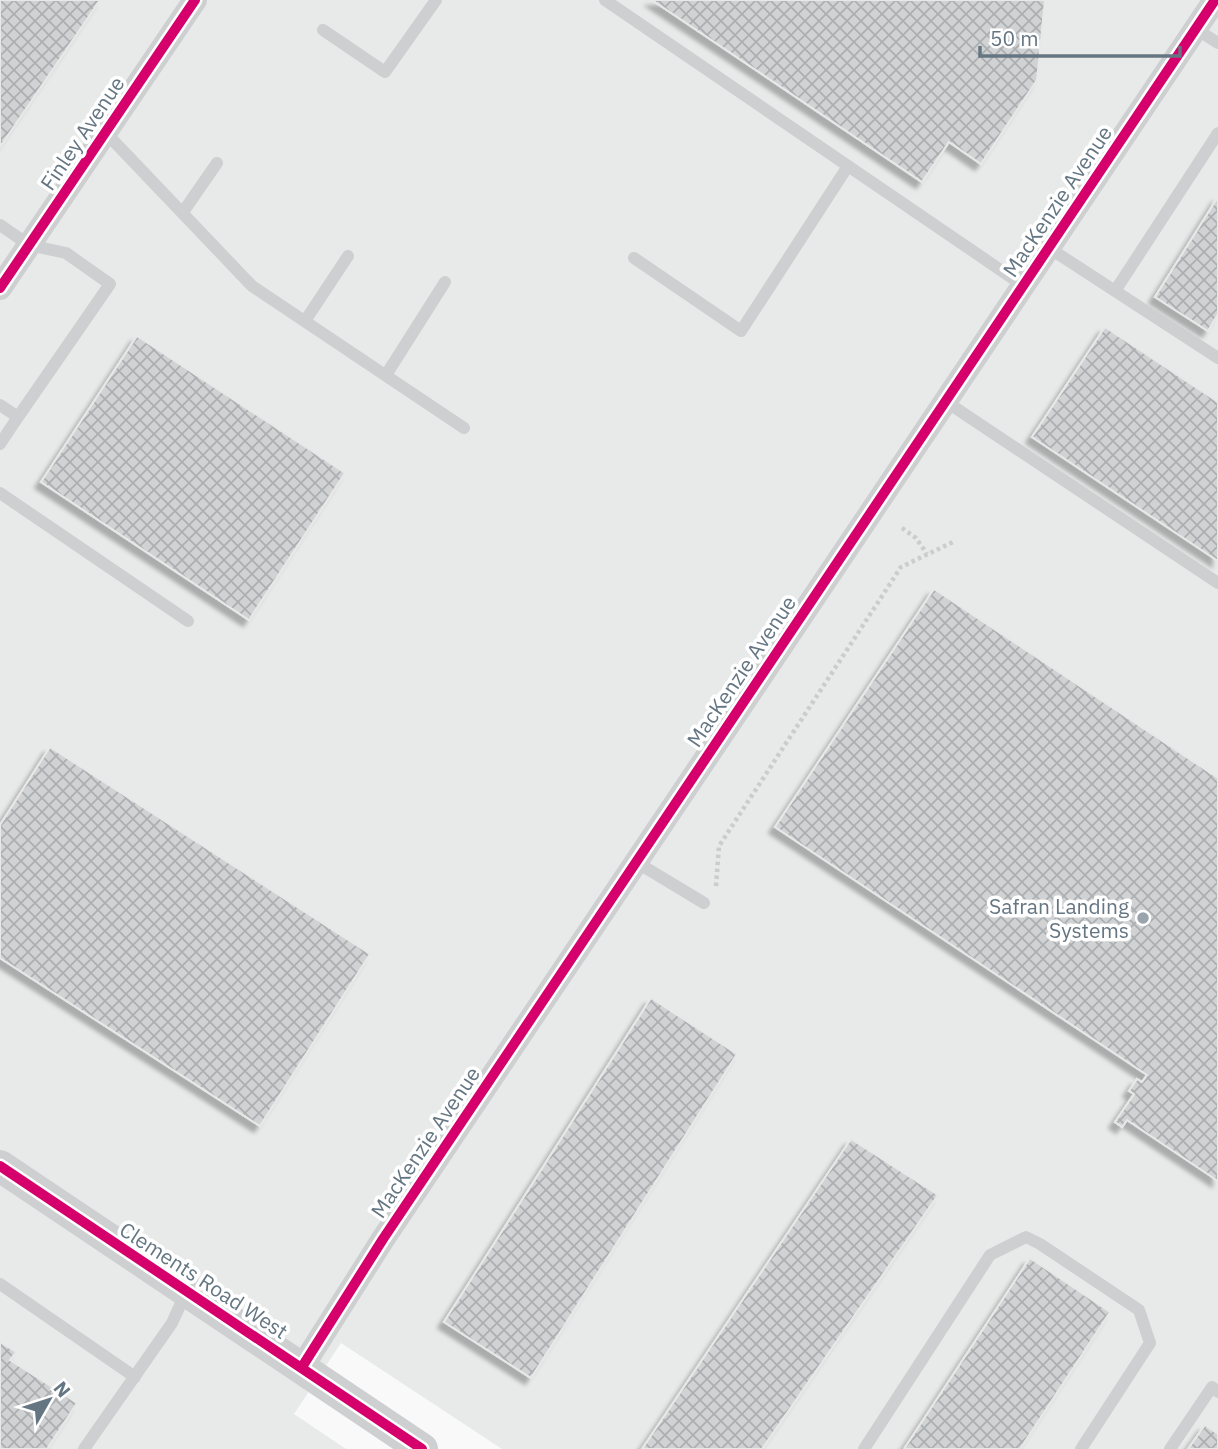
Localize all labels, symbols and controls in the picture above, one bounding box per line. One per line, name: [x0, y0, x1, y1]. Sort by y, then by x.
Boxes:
scale bar: [980, 14, 1180, 58]
text: 50 m: [990, 24, 1039, 52]
street label: Finley Avenue: [34, 71, 130, 195]
street label: MacKenzie Avenue: [996, 120, 1118, 282]
street label: MacKenzie Avenue: [680, 590, 802, 752]
place label: Safran Landing Systems: [989, 892, 1129, 944]
marker: Safran Landing Systems: [1135, 910, 1151, 926]
street label: MacKenzie Avenue: [364, 1061, 486, 1223]
street label: Clements Road West: [114, 1215, 294, 1345]
north arrow: [14, 1365, 84, 1435]
text: N: [49, 1376, 76, 1402]

